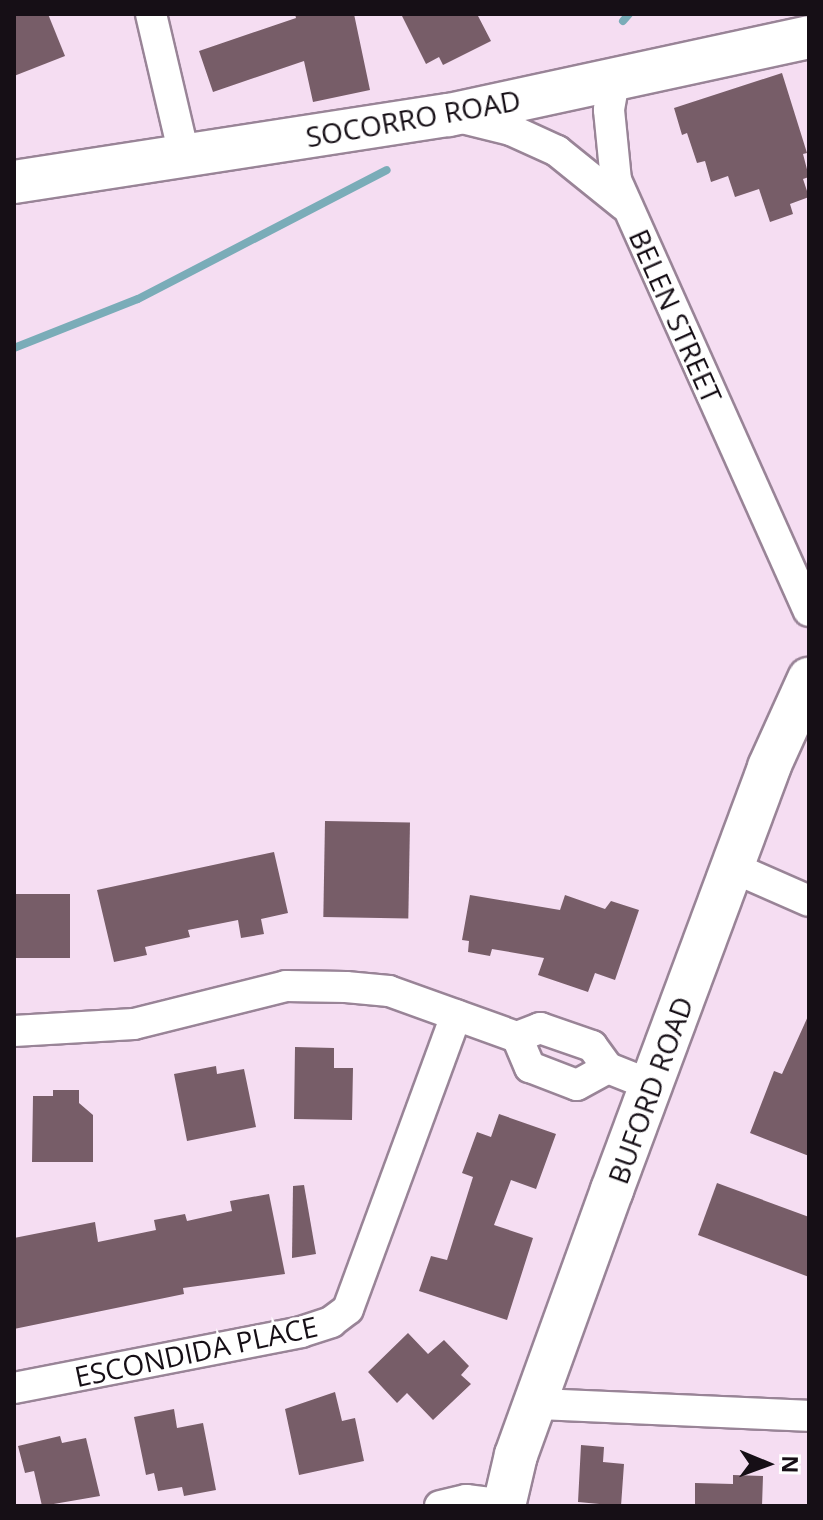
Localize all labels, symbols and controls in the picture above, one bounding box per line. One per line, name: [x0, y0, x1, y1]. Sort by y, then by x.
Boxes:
street label: SOCORRO ROAD: [303, 83, 523, 153]
street label: BELEN STREET: [623, 224, 729, 408]
street label: BUFORD ROAD: [601, 992, 699, 1188]
street label: ESCONDIDA PLACE: [72, 1309, 320, 1393]
north arrow: [727, 1424, 807, 1504]
text: N: [776, 1455, 806, 1474]

